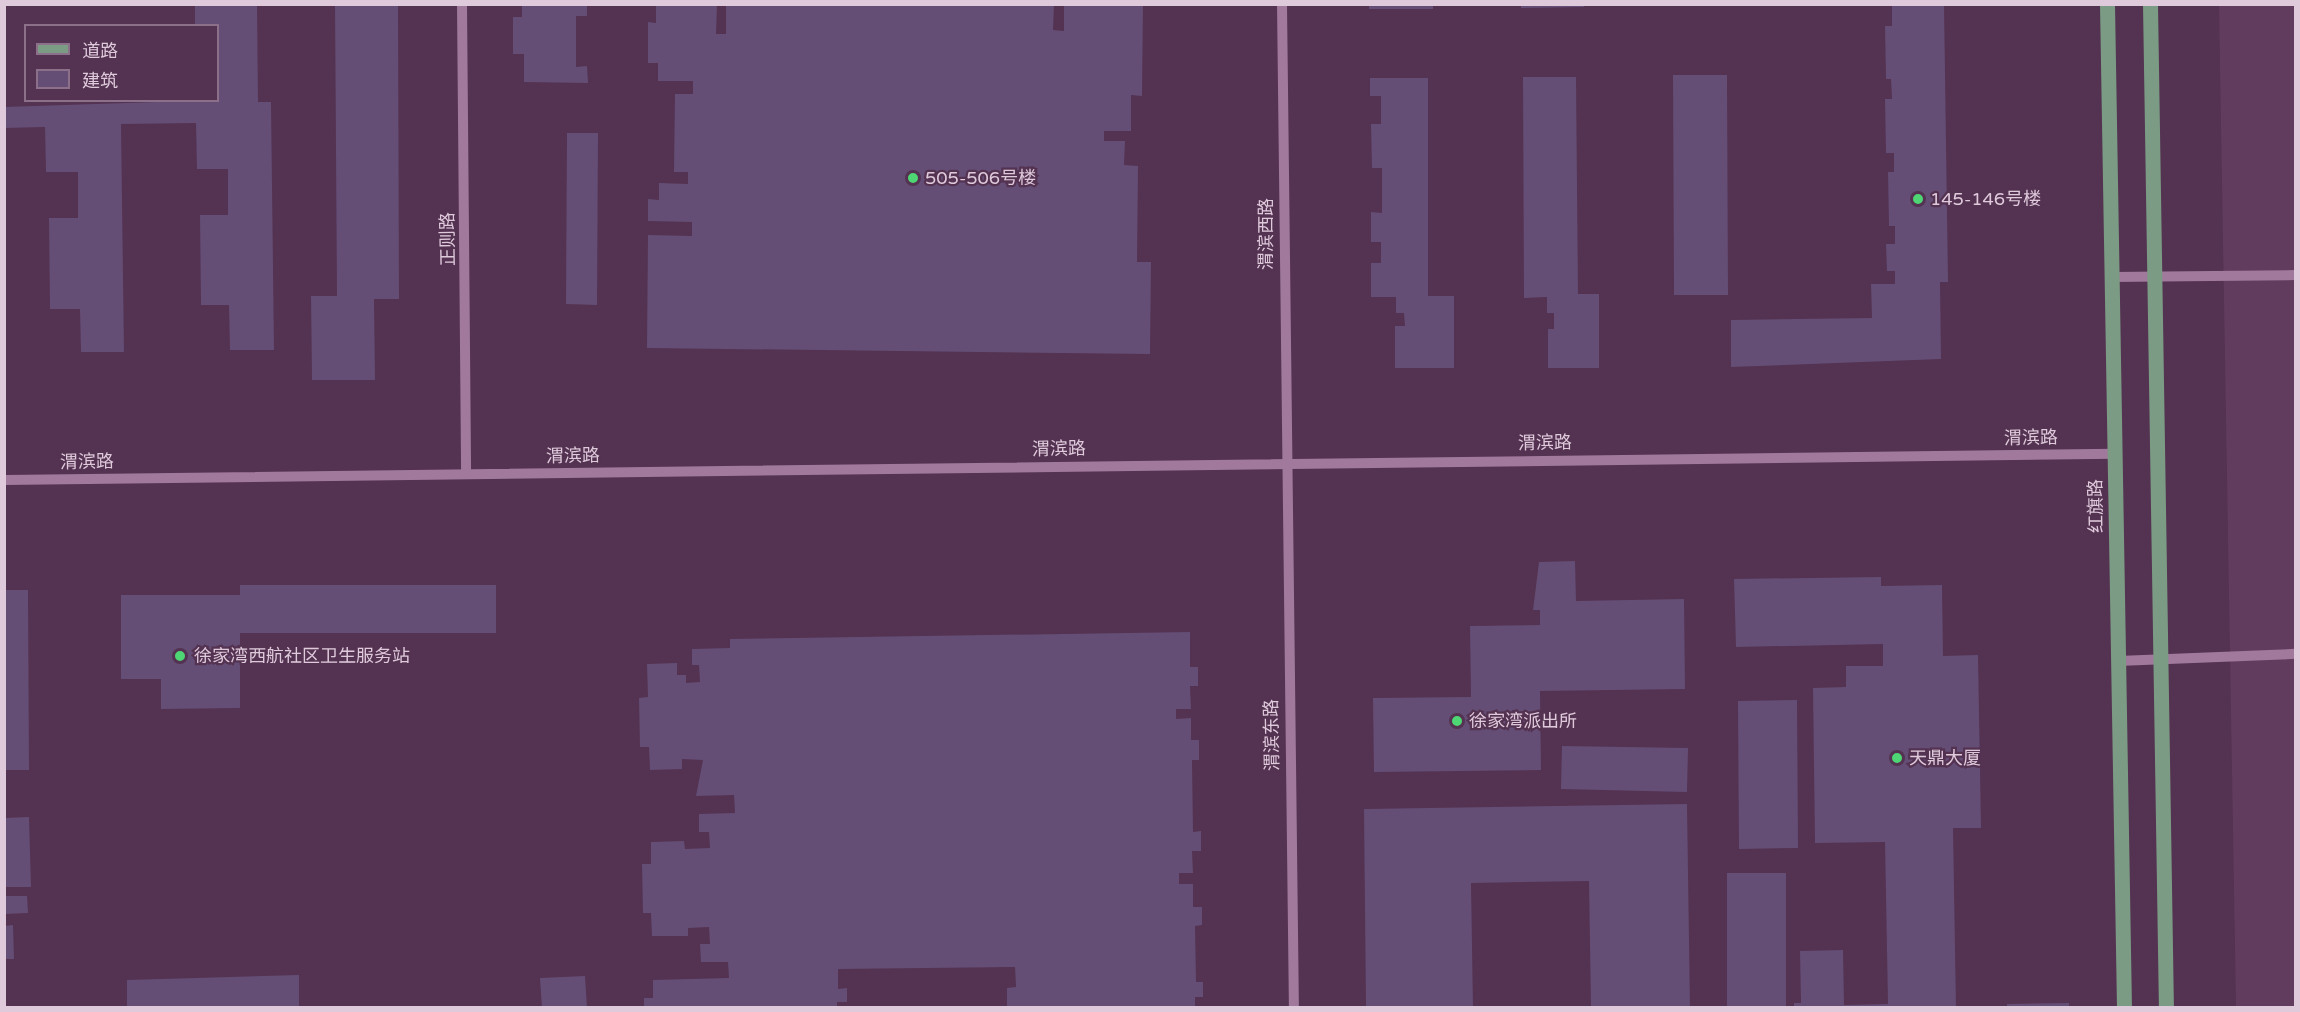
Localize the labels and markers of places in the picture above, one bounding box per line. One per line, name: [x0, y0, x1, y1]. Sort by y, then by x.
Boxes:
place label: 505-506号楼: [925, 167, 1036, 189]
marker: 505-506号楼: [906, 171, 920, 185]
place label: 145-146号楼: [1930, 188, 2041, 210]
marker: 145-146号楼: [1911, 192, 1925, 206]
place label: 徐家湾西航社区卫生服务站: [194, 645, 410, 667]
marker: 徐家湾西航社区卫生服务站: [171, 647, 189, 665]
place label: 徐家湾派出所: [1469, 710, 1577, 732]
marker: 徐家湾派出所: [1450, 714, 1464, 728]
place label: 天鼎大厦: [1909, 747, 1981, 769]
marker: 天鼎大厦: [1890, 751, 1904, 765]

